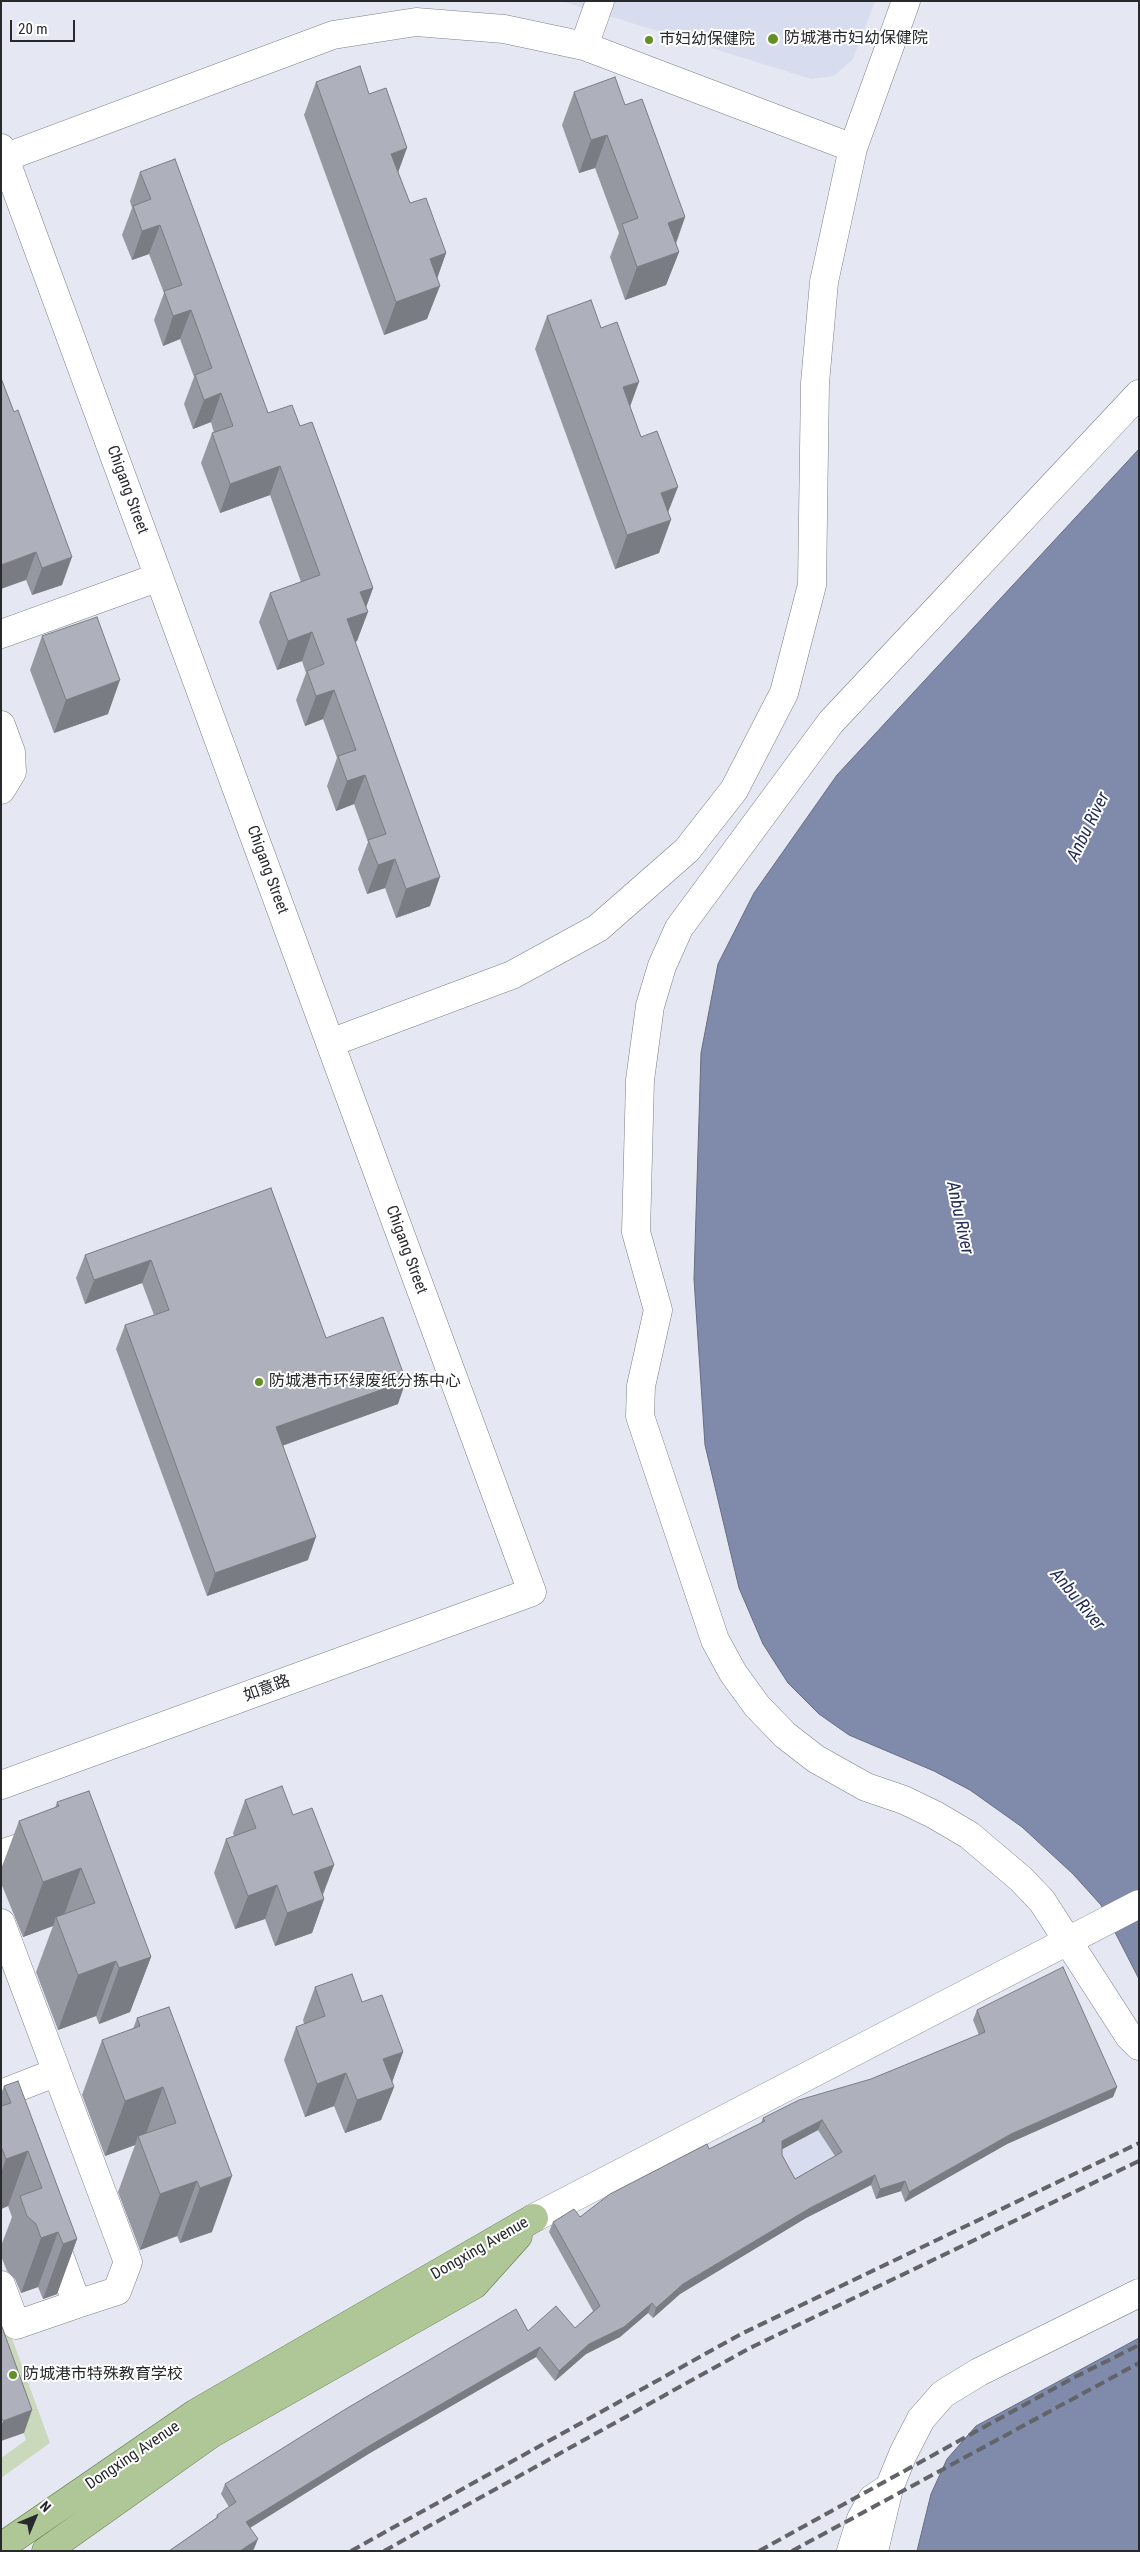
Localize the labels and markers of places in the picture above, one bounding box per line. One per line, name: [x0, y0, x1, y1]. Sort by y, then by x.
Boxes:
place label: 防城港市妇幼保健院: [784, 29, 928, 49]
place label: 巿妇幼保健院: [659, 30, 755, 50]
marker: 防城港市妇幼保健院: [766, 32, 780, 46]
marker: 巿妇幼保健院: [643, 34, 655, 46]
place label: 防城港市环绿废纸分拣中心: [269, 1372, 461, 1392]
marker: 防城港市环绿废纸分拣中心: [253, 1376, 265, 1388]
place label: 防城港市特殊教育学校: [23, 2365, 183, 2385]
marker: 防城港市特殊教育学校: [7, 2369, 19, 2381]

